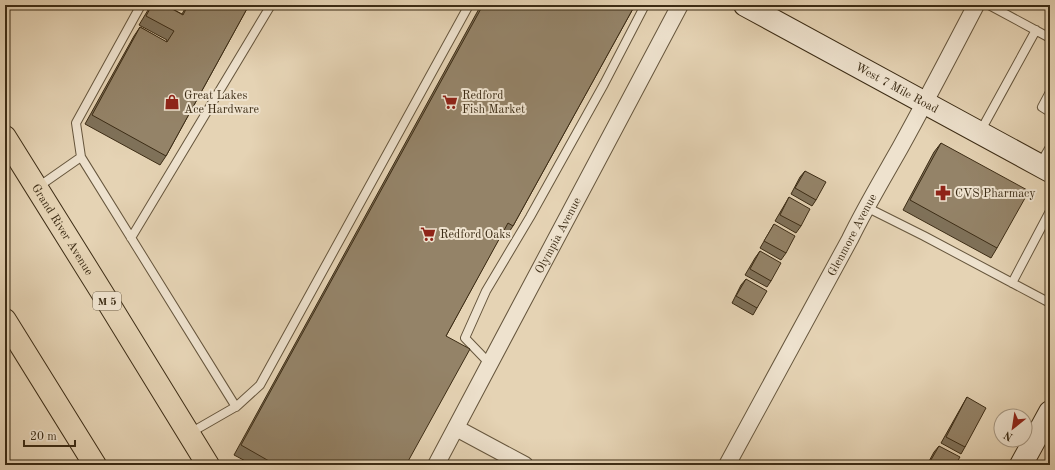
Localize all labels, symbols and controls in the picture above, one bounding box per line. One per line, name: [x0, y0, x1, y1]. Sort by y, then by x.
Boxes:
street label: West 7 Mile Road: [853, 61, 940, 116]
place label: Great Lakes Ace Hardware: [184, 90, 260, 116]
place label: Redford Fish Market: [462, 90, 525, 116]
shop icon: Great Lakes Ace Hardware: [163, 93, 181, 111]
supermarket icon: Redford Fish Market: [441, 93, 459, 111]
street label: Grand River Avenue: [29, 182, 95, 278]
pharmacy icon: CVS Pharmacy: [934, 184, 952, 202]
place label: CVS Pharmacy: [955, 188, 1036, 200]
street label: Glenmore Avenue: [826, 192, 880, 278]
street label: Olympia Avenue: [534, 195, 584, 276]
supermarket icon: Redford Oaks: [419, 225, 437, 243]
place label: Redford Oaks: [440, 229, 511, 241]
road number: M 5: [93, 292, 121, 310]
north arrow: [993, 408, 1033, 448]
scale bar: [24, 422, 75, 448]
text: N: [1002, 428, 1015, 442]
text: 20 m: [30, 431, 57, 443]

